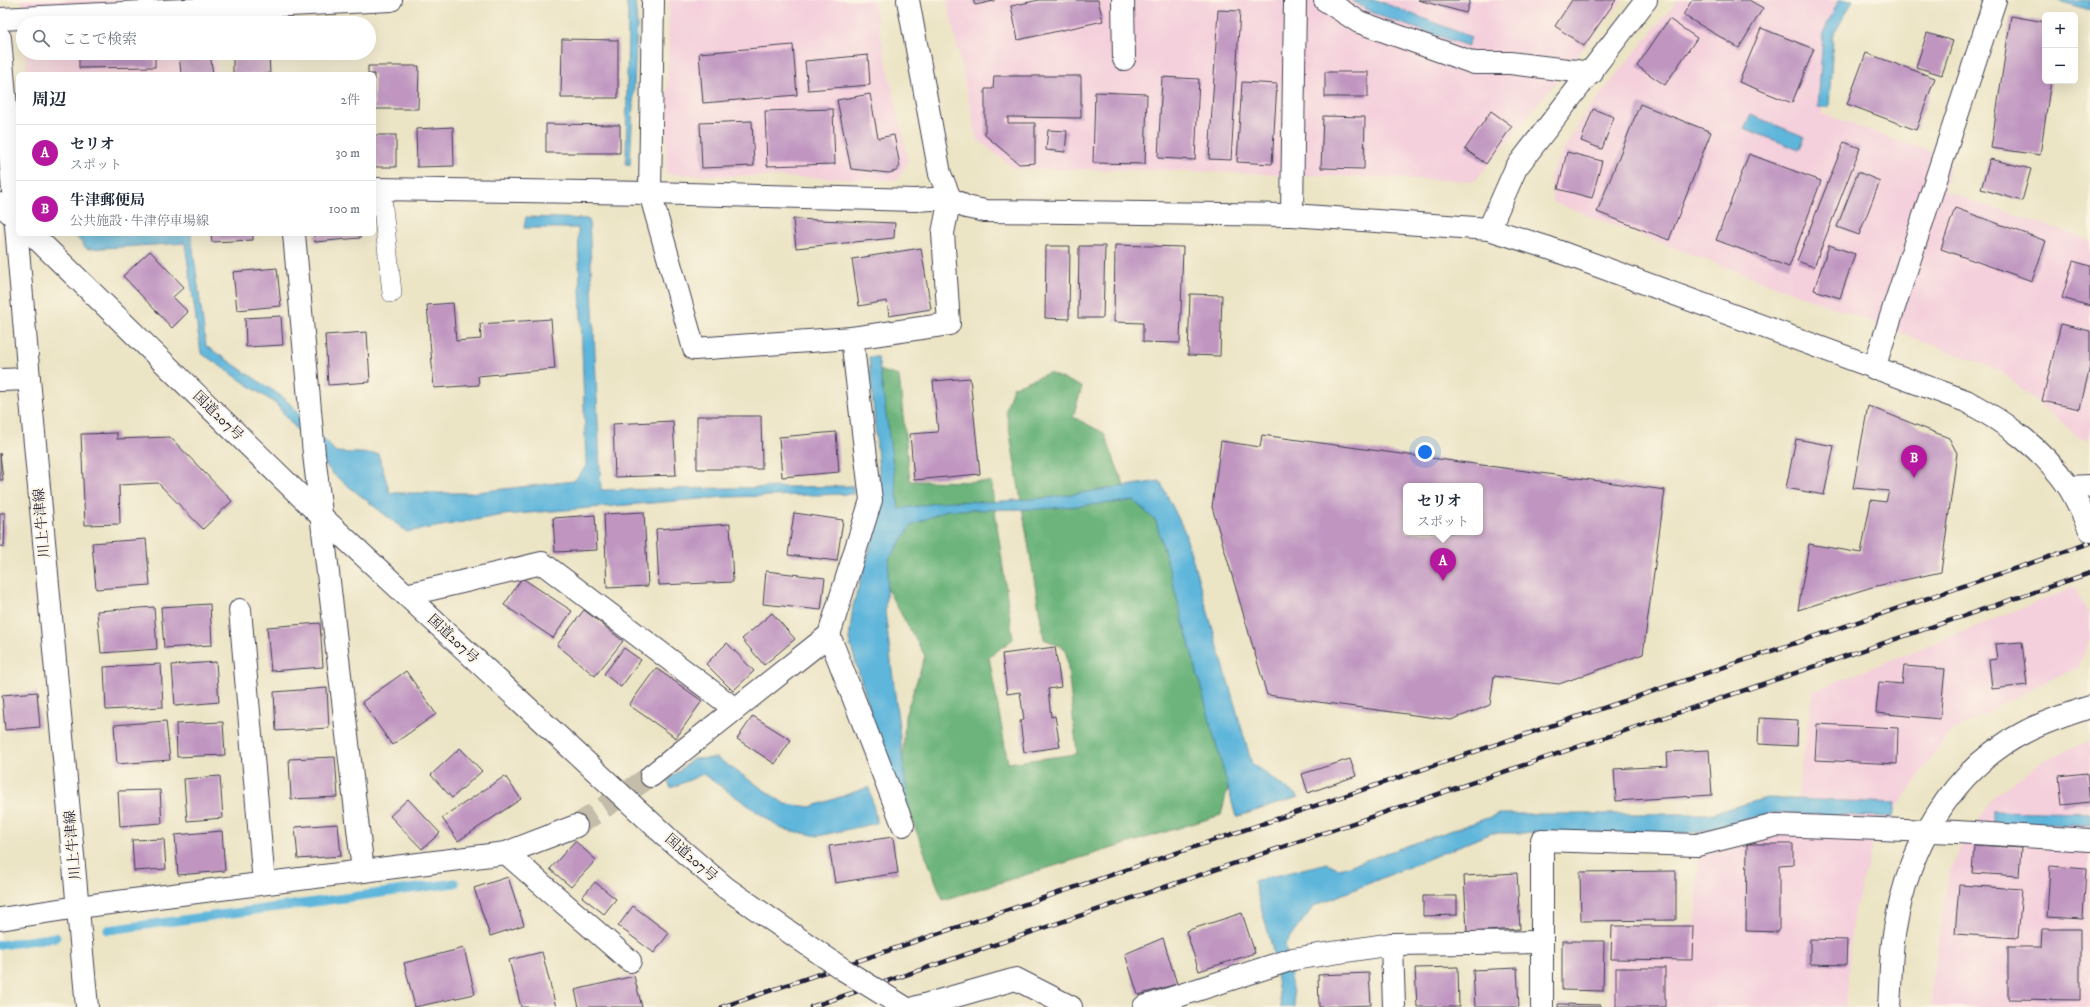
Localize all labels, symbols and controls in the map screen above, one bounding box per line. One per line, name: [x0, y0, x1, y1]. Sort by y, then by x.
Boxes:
map controls: [2042, 12, 2078, 84]
button: +: [2042, 12, 2078, 48]
search box: [16, 16, 376, 60]
icon: search: [30, 27, 52, 49]
text: ここで検索: [62, 30, 137, 49]
button: −: [2042, 48, 2078, 84]
text: 周辺: [32, 89, 66, 111]
text: 2件: [341, 92, 360, 108]
text: セリオ: [70, 135, 115, 154]
text: A: [41, 145, 49, 161]
text: 30 m: [336, 145, 360, 161]
text: スポット: [70, 157, 122, 173]
text: 牛津郵便局: [70, 191, 145, 210]
text: B: [41, 201, 49, 217]
text: 100 m: [329, 201, 360, 217]
text: 公共施設 · 牛津停車場線: [70, 213, 209, 229]
street label: 国道207号: [189, 387, 247, 445]
your location: [1415, 442, 1435, 462]
pin: B: [1901, 445, 1927, 478]
popup: [1403, 483, 1483, 535]
street label: 川上牛津線: [30, 487, 54, 559]
text: セリオ: [1417, 492, 1462, 511]
text: スポット: [1417, 514, 1469, 530]
pin: A: [1430, 548, 1456, 581]
street label: 国道207号: [424, 611, 482, 667]
street label: 川上牛津線: [61, 809, 85, 881]
street label: 国道207号: [661, 830, 721, 886]

